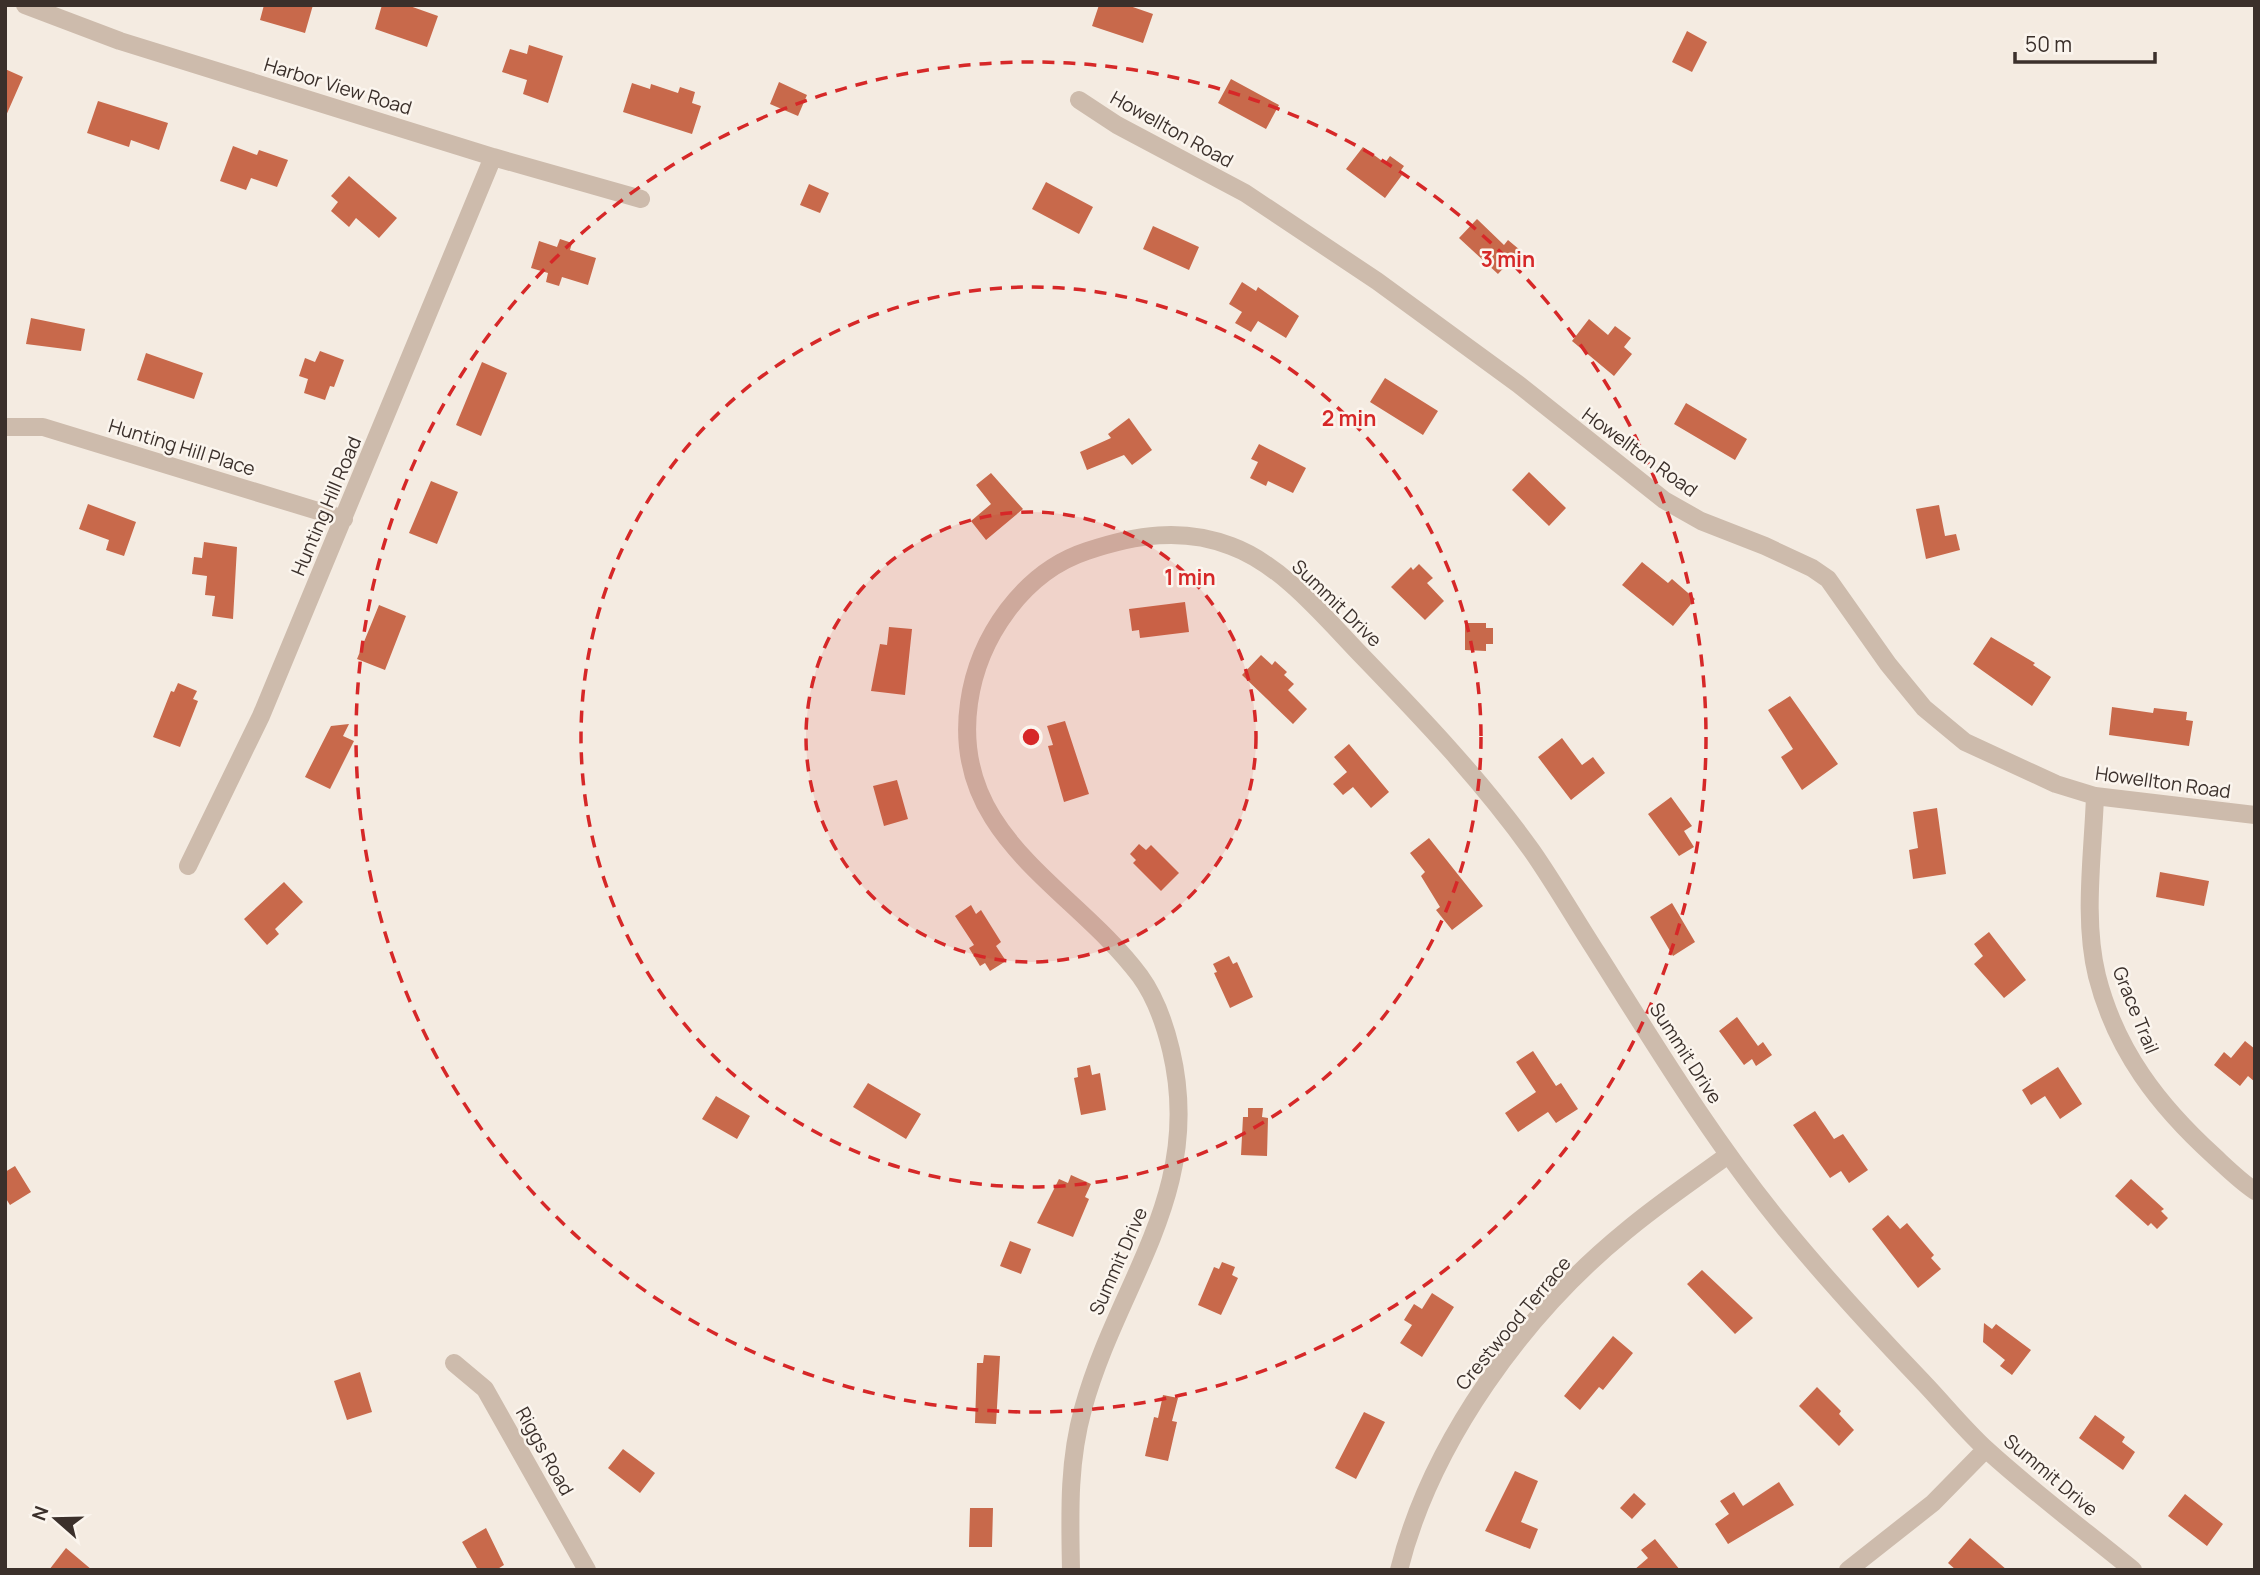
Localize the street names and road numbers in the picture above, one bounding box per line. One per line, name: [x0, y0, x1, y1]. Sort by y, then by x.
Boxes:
street label: Harbor View Road: [261, 51, 415, 121]
street label: Howellton Road: [1106, 85, 1238, 173]
street label: Howellton Road: [1577, 401, 1703, 503]
street label: Hunting Hill Place: [106, 412, 258, 482]
street label: Hunting Hill Road: [285, 432, 367, 580]
street label: Summit Drive: [1286, 554, 1388, 652]
street label: Howellton Road: [2094, 760, 2232, 804]
street label: Grace Trail: [2107, 963, 2165, 1057]
street label: Summit Drive: [1644, 997, 1728, 1109]
street label: Summit Drive: [1083, 1203, 1153, 1319]
street label: Crestwood Terrace: [1449, 1251, 1577, 1395]
street label: Riggs Road: [510, 1402, 580, 1500]
street label: Summit Drive: [1998, 1428, 2104, 1522]

